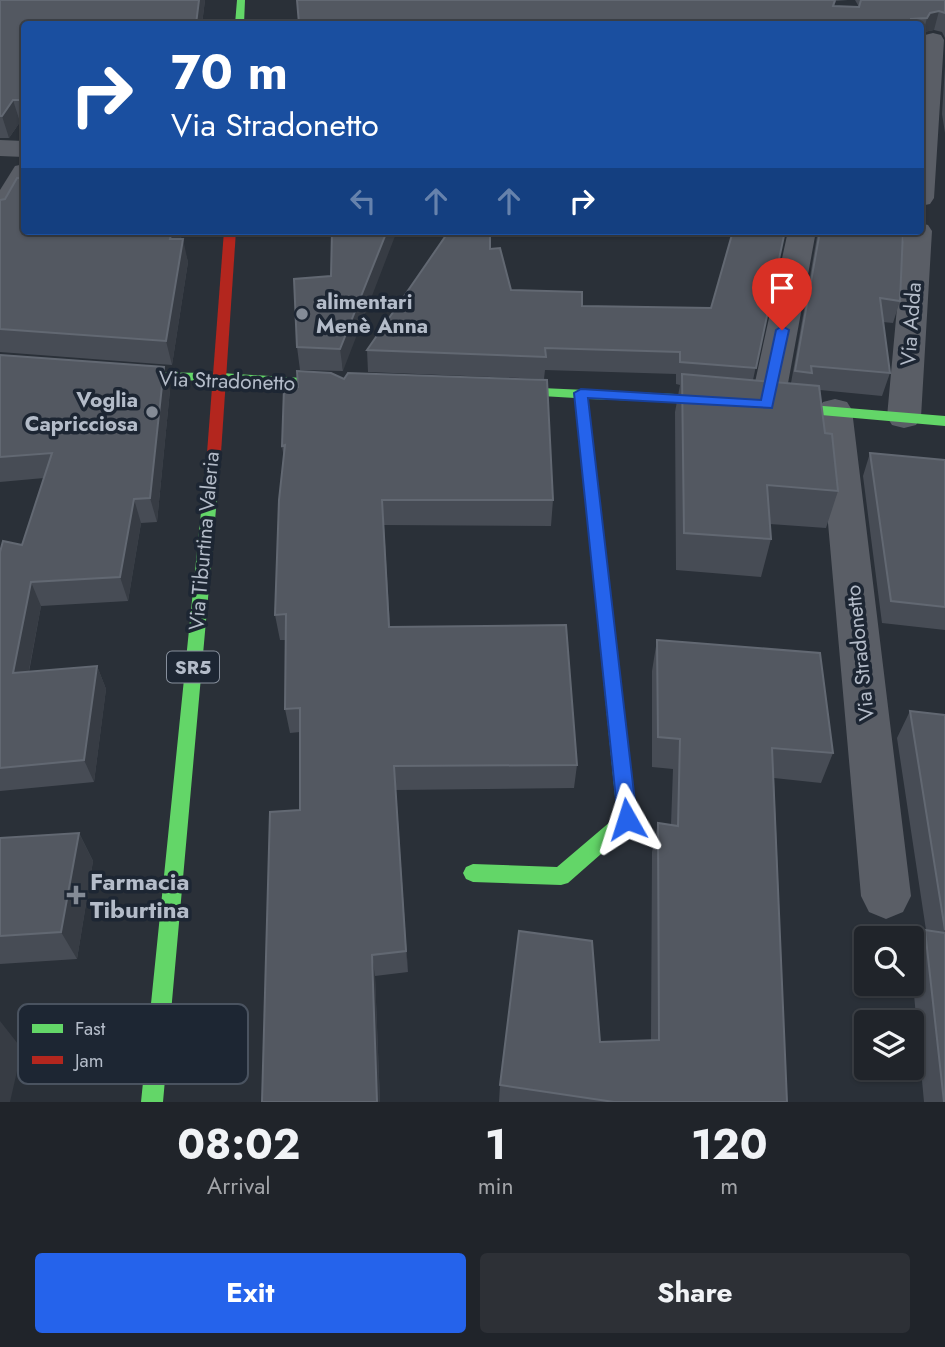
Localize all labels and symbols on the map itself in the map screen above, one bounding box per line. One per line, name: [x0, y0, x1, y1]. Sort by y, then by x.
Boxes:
pin: [752, 258, 812, 330]
street label: Via Adda: [893, 281, 929, 367]
place label: alimentari Menè Anna: [316, 287, 428, 341]
marker: alimentari Menè Anna: [294, 306, 310, 322]
street label: Via Stradonetto: [158, 364, 296, 398]
place label: Voglia Capricciosa: [25, 385, 138, 439]
marker: Voglia Capricciosa: [144, 404, 160, 420]
street label: Via Tiburtina Valeria: [181, 450, 227, 632]
street label: Via Stradonetto: [838, 584, 882, 722]
road number: SR5: [167, 652, 219, 682]
position arrow: [590, 782, 664, 856]
place label: Farmacia Tiburtina: [90, 864, 190, 927]
marker: Farmacia Tiburtina: [68, 887, 84, 903]
legend: [18, 1004, 248, 1084]
text: Fast: [75, 1015, 106, 1042]
text: Jam: [72, 1047, 104, 1074]

